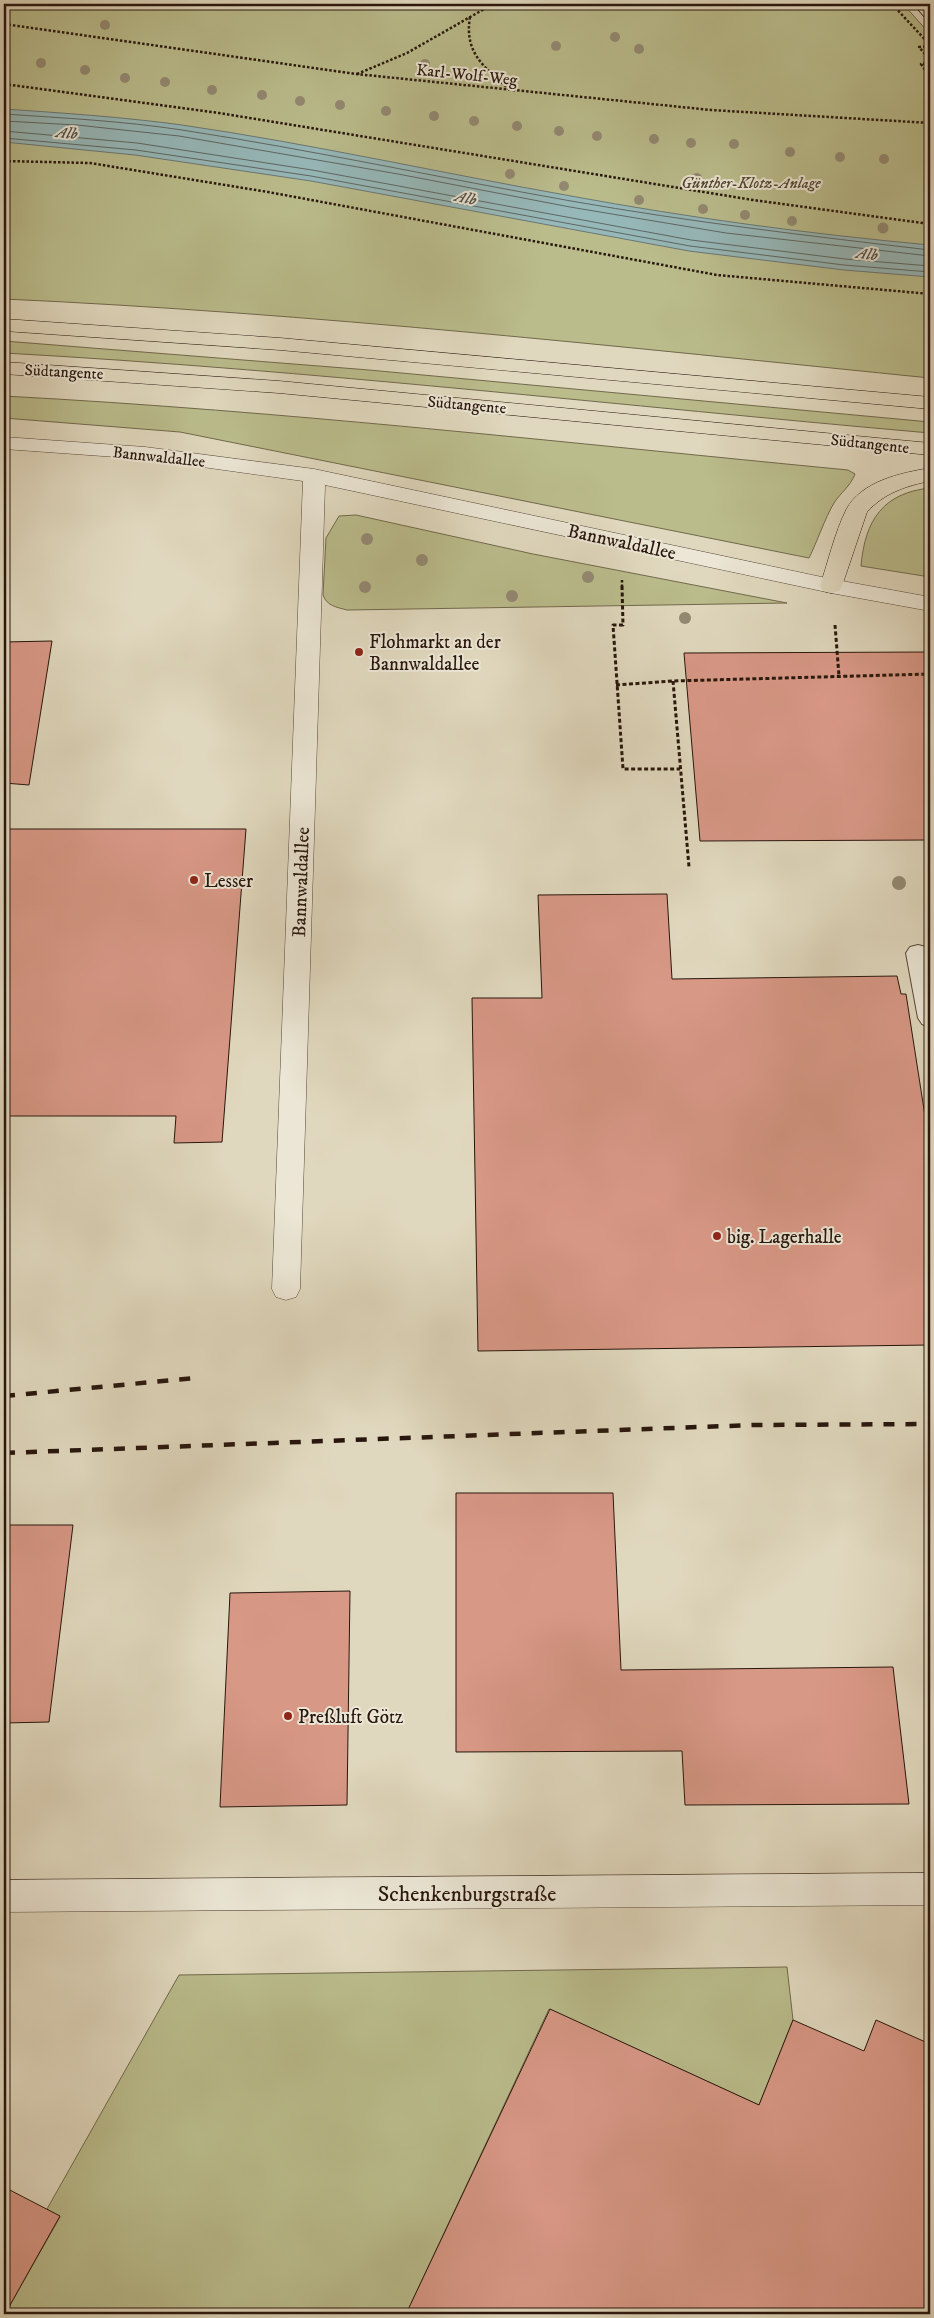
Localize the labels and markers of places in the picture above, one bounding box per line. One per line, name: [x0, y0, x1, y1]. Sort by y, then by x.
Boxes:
place label: Flohmarkt an der Bannwaldallee: [369, 631, 501, 676]
marker: Flohmarkt an der Bannwaldallee: [353, 646, 365, 658]
place label: Lesser: [204, 870, 253, 893]
marker: Lesser: [188, 874, 200, 886]
place label: big. Lagerhalle: [727, 1226, 842, 1249]
marker: big. Lagerhalle: [711, 1230, 723, 1242]
place label: Preßluft Götz: [298, 1706, 403, 1729]
marker: Preßluft Götz: [282, 1710, 294, 1722]

